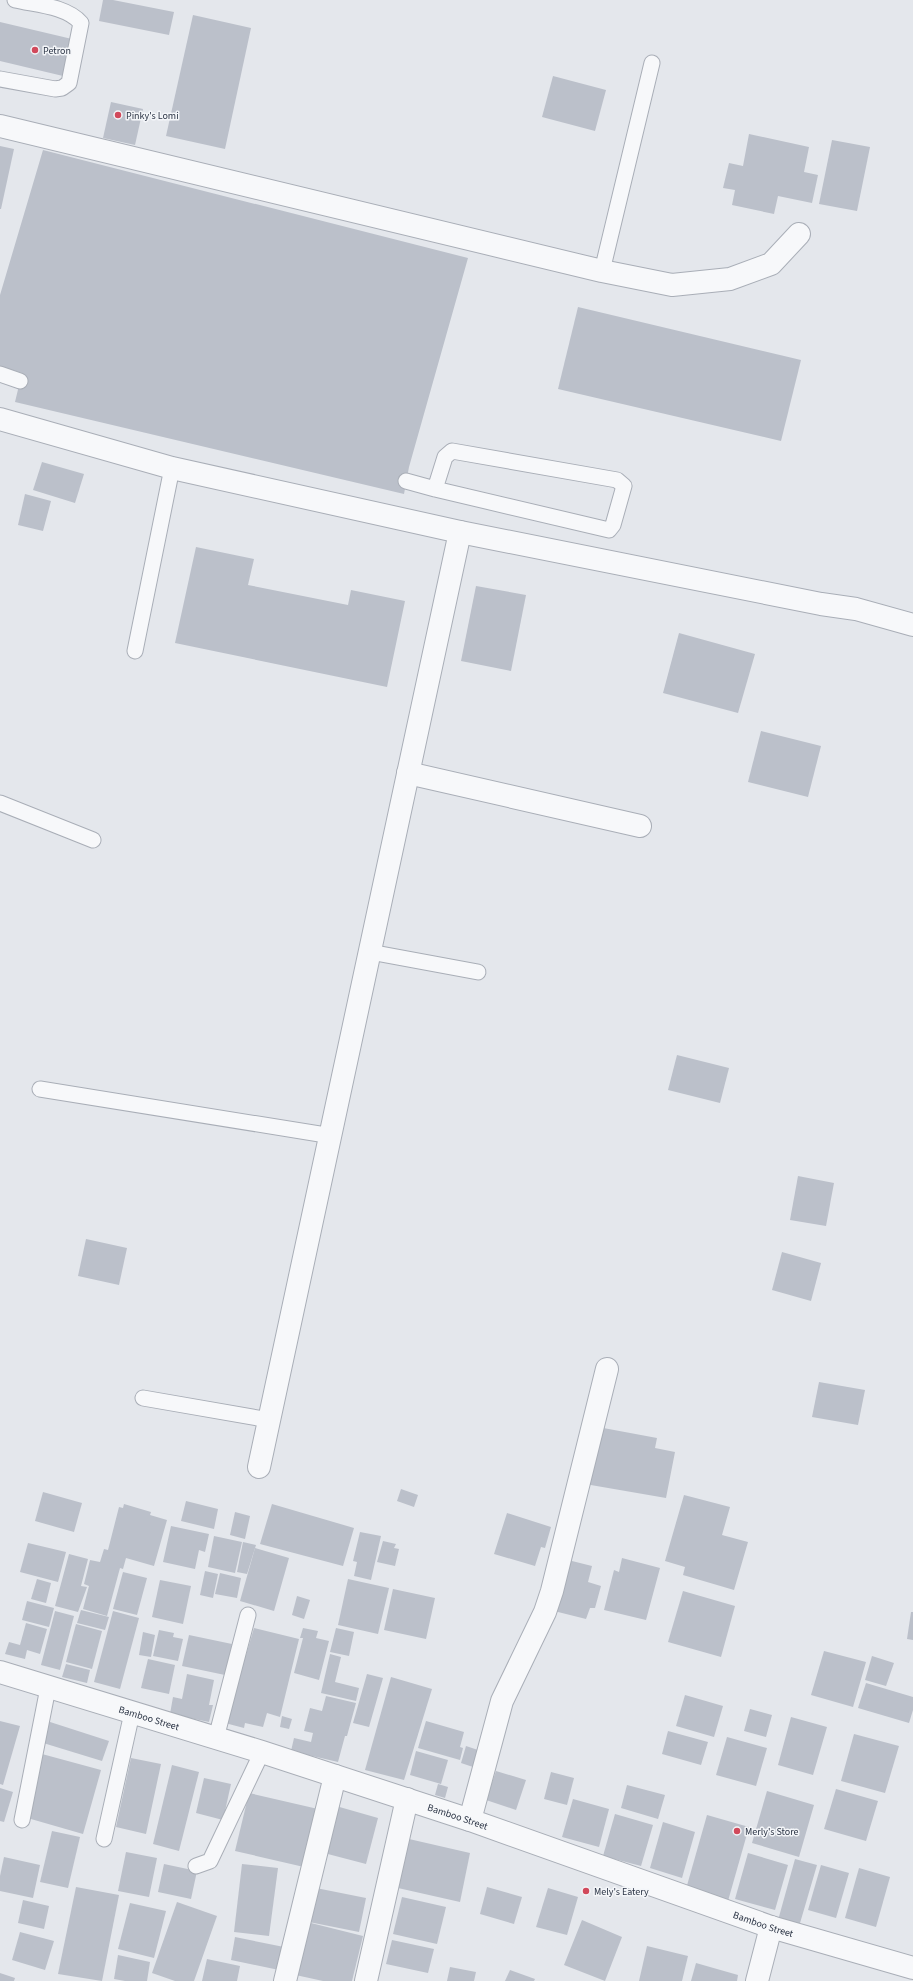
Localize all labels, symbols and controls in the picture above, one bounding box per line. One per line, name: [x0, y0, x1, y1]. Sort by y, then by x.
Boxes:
place label: Petron: [43, 44, 71, 58]
marker: Petron: [30, 45, 40, 55]
place label: Pinky's Lomi: [126, 109, 179, 123]
marker: Pinky's Lomi: [113, 110, 123, 120]
street label: Bamboo Street: [117, 1703, 182, 1735]
street label: Bamboo Street: [426, 1801, 490, 1834]
place label: Merly's Store: [745, 1825, 799, 1839]
marker: Merly's Store: [732, 1826, 742, 1836]
place label: Mely's Eatery: [594, 1885, 649, 1899]
marker: Mely's Eatery: [581, 1886, 591, 1896]
street label: Bamboo Street: [731, 1908, 795, 1941]

